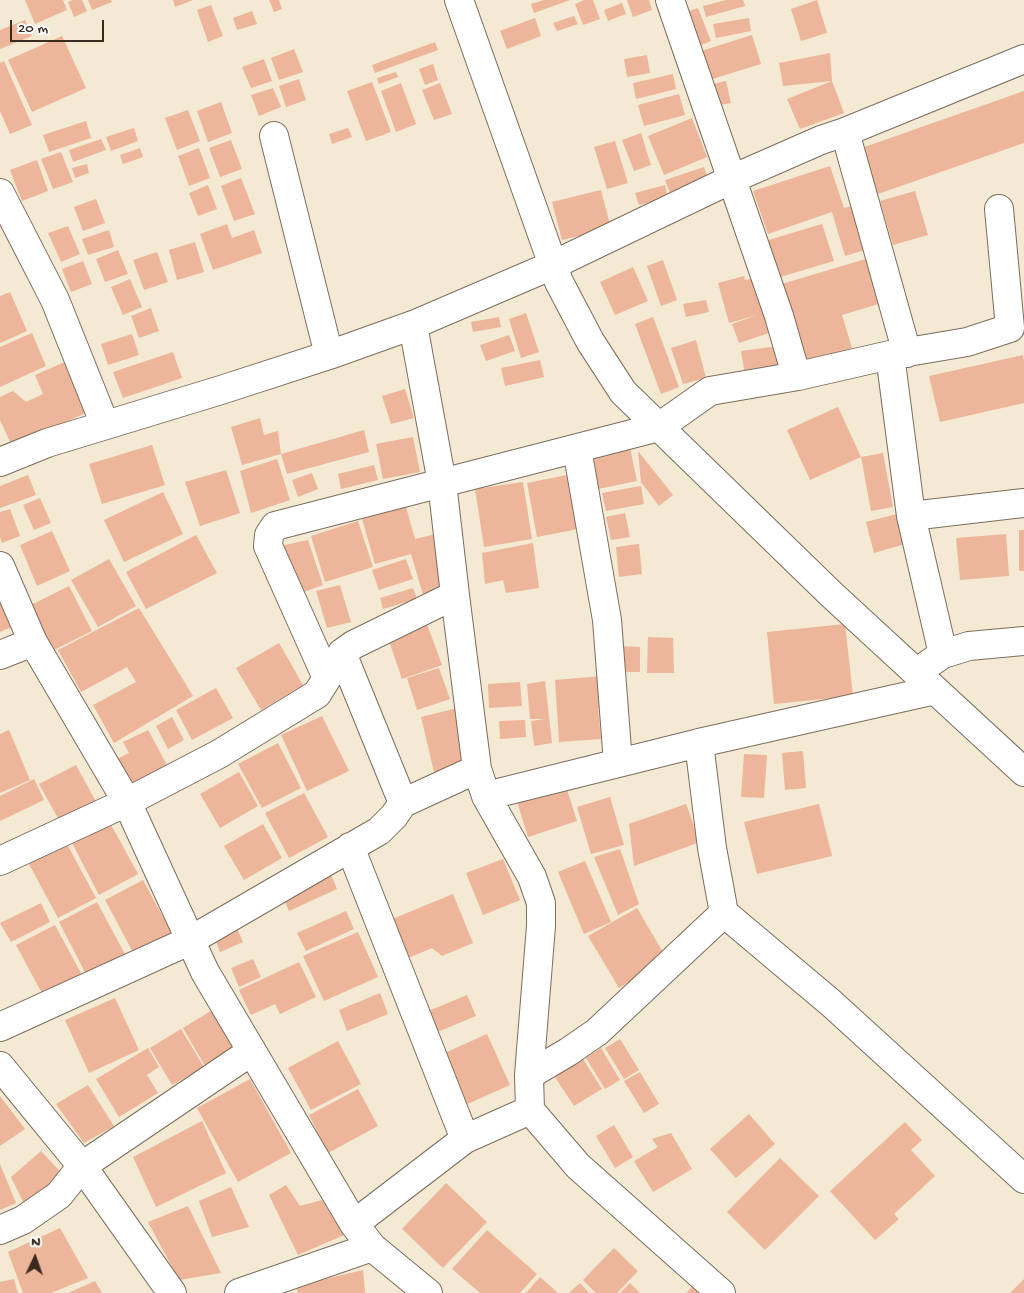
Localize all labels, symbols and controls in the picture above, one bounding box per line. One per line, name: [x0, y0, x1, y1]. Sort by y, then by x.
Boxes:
scale bar: [12, 10, 106, 42]
text: 20 m: [18, 20, 48, 38]
north arrow: [10, 1233, 60, 1283]
text: N: [31, 1234, 41, 1251]

